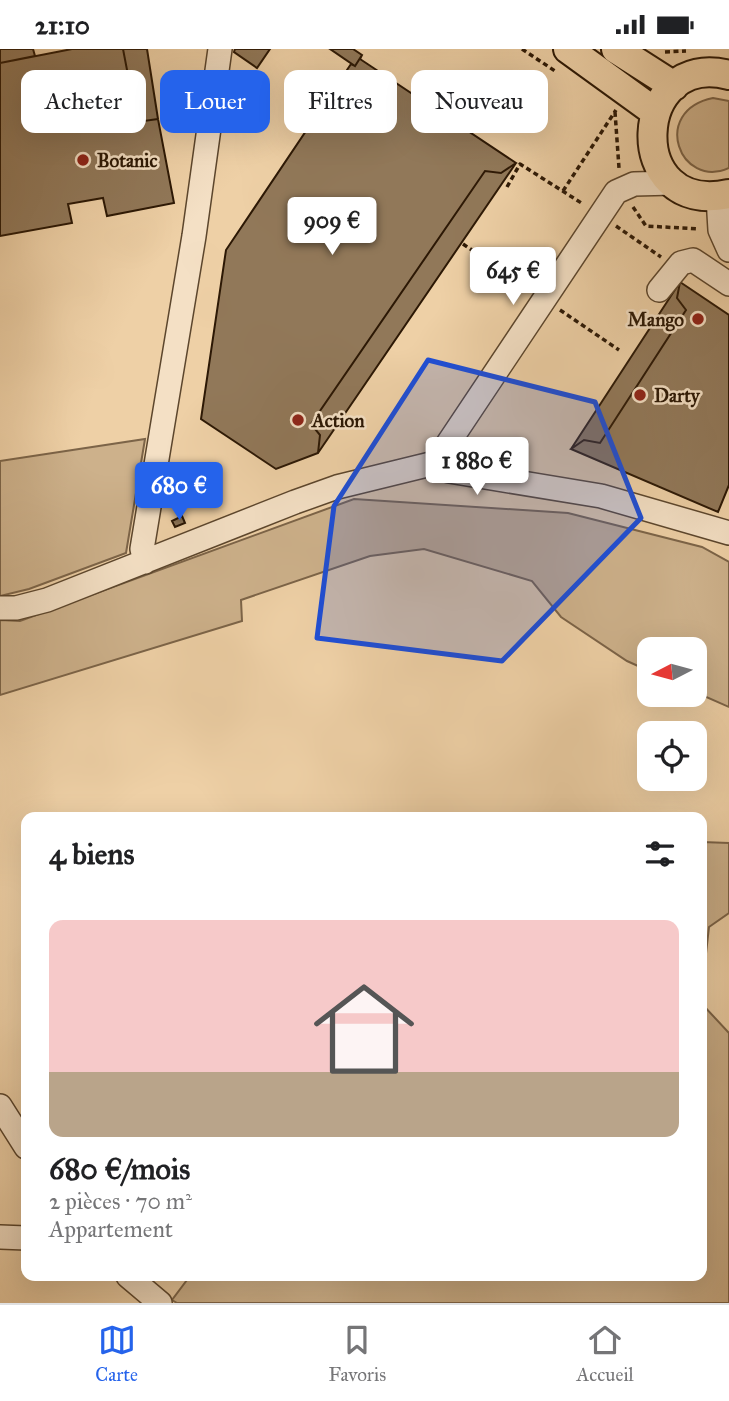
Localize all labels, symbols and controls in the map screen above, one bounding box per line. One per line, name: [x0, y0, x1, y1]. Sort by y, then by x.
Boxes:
text: 21:10: [35, 9, 90, 41]
chip: Acheter: [21, 70, 146, 133]
chip: Louer: [160, 70, 270, 133]
chip: Filtres: [284, 70, 397, 133]
chip: Nouveau: [411, 70, 548, 133]
place label: Botanic: [97, 149, 157, 172]
marker: Botanic: [75, 152, 91, 168]
pin: 909 €: [283, 197, 381, 257]
text: 909 €: [304, 206, 361, 234]
pin: 645 €: [464, 247, 562, 307]
text: 645 €: [486, 256, 540, 284]
place label: Mango: [628, 308, 684, 332]
marker: Mango: [690, 311, 706, 327]
place label: Darty: [654, 384, 701, 408]
marker: Darty: [632, 387, 648, 403]
place label: Action: [310, 409, 365, 432]
marker: Action: [290, 412, 306, 428]
pin: 1 880 €: [412, 437, 542, 497]
text: 1 880 €: [442, 446, 512, 474]
pin: 680 €: [130, 463, 228, 522]
text: 680 €: [151, 471, 207, 499]
north arrow: [637, 637, 707, 707]
map controls: [637, 637, 707, 791]
button: locate: [637, 721, 707, 791]
icon: filters: [641, 835, 679, 873]
text: 4 biens: [49, 836, 134, 872]
icon: home: [301, 966, 427, 1092]
text: 680 €/mois: [49, 1151, 190, 1187]
text: 2 pièces · 70 m²: [49, 1187, 192, 1215]
text: Appartement: [49, 1215, 173, 1243]
tab: Carte: [95, 1321, 138, 1386]
tab: Favoris: [328, 1321, 386, 1386]
tab: Accueil: [577, 1321, 634, 1386]

